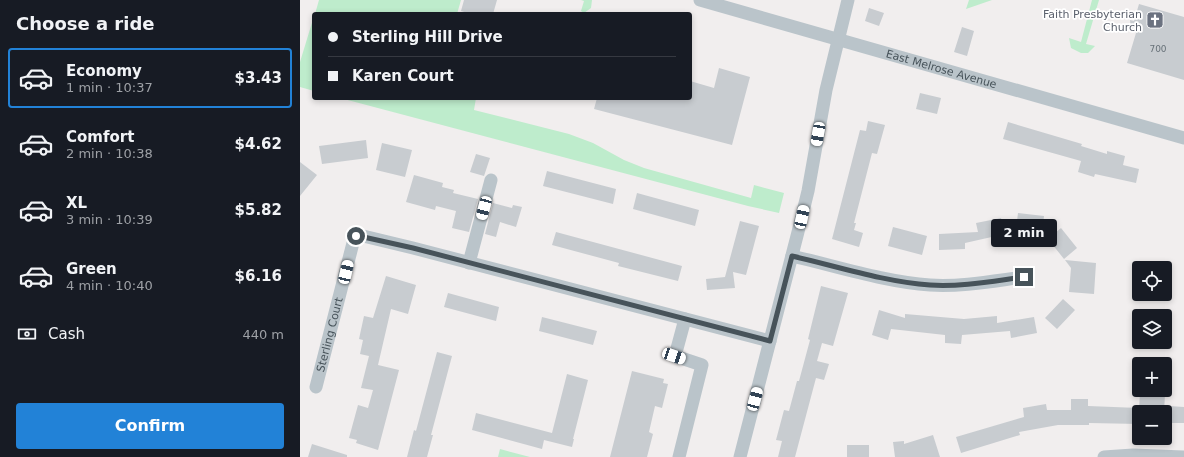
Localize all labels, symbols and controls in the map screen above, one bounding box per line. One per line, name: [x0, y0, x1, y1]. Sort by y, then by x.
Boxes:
place label: Faith Presbyterian Church: [1043, 8, 1142, 34]
church icon: Faith Presbyterian Church: [1145, 10, 1165, 30]
text: Choose a ride: [16, 13, 155, 34]
text: Sterling Hill Drive: [352, 28, 503, 46]
house number: 700: [1149, 44, 1167, 54]
street label: East Melrose Avenue: [884, 47, 998, 91]
icon: car: [18, 60, 54, 96]
text: Economy: [66, 62, 142, 80]
text: Karen Court: [352, 67, 454, 85]
text: $3.43: [235, 69, 282, 87]
text: 1 min · 10:37: [66, 80, 153, 95]
car: [810, 121, 826, 147]
icon: car: [18, 126, 54, 162]
text: Comfort: [66, 128, 134, 146]
text: $4.62: [235, 135, 282, 153]
text: 2 min · 10:38: [66, 146, 153, 161]
icon: car: [18, 192, 54, 228]
text: XL: [66, 194, 87, 212]
car: [475, 195, 493, 221]
text: $5.82: [235, 201, 282, 219]
car: [794, 204, 810, 230]
text: 3 min · 10:39: [66, 212, 153, 227]
callout: 2 min: [991, 219, 1057, 247]
text: 2 min: [1004, 225, 1044, 240]
route start: [347, 227, 365, 245]
icon: car: [18, 258, 54, 294]
car: [337, 259, 355, 285]
text: Green: [66, 260, 117, 278]
map controls: [1132, 261, 1172, 445]
button: locate: [1132, 261, 1172, 301]
text: $6.16: [235, 267, 282, 285]
route end: [1015, 268, 1033, 286]
text: 4 min · 10:40: [66, 278, 153, 293]
street label: Sterling Court: [314, 296, 346, 373]
button: layers: [1132, 309, 1172, 349]
icon: cash: [16, 323, 38, 345]
text: Cash: [48, 325, 85, 343]
text: 440 m: [242, 327, 284, 342]
car: [661, 346, 687, 366]
button: +: [1132, 357, 1172, 397]
car: [746, 386, 764, 412]
button: Confirm: [16, 403, 284, 449]
button: −: [1132, 405, 1172, 445]

